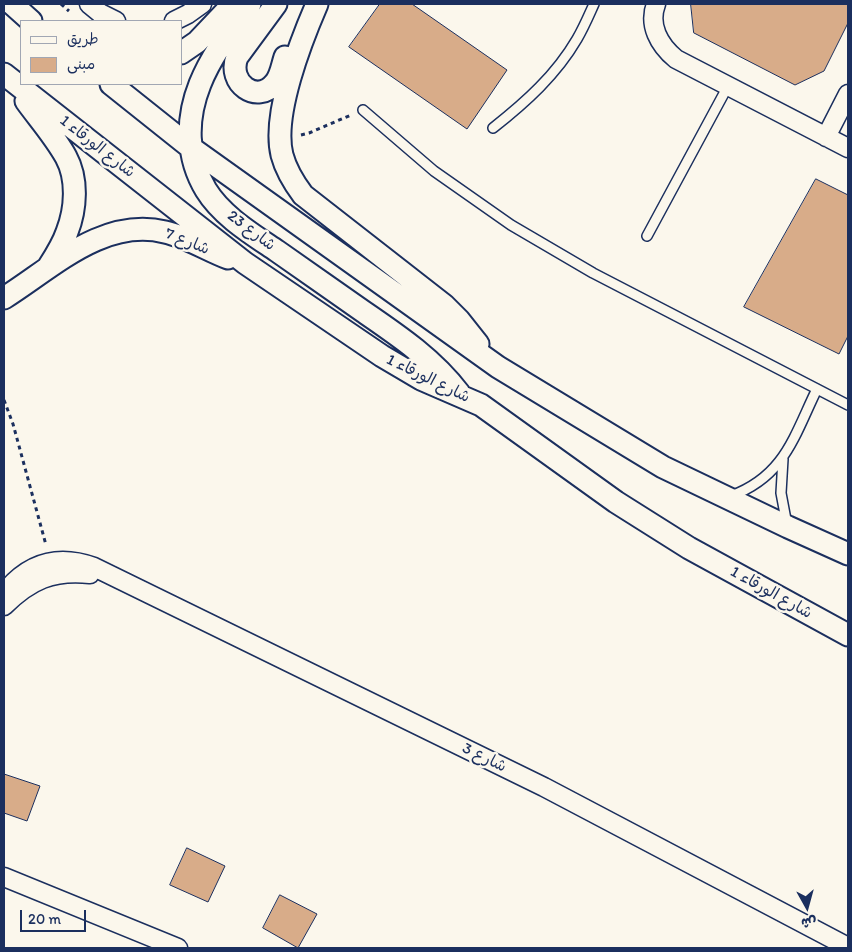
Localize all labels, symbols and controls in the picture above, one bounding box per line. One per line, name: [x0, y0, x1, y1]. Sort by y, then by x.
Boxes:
legend: [20, 20, 182, 85]
text: طريق: [67, 30, 99, 48]
text: مبنى: [67, 55, 95, 73]
street label: شارع الورقاء 1: [55, 112, 139, 182]
street label: شارع 23: [223, 207, 279, 255]
street label: شارع 7: [162, 224, 212, 260]
street label: شارع الورقاء 1: [383, 351, 473, 407]
street label: شارع الورقاء 1: [727, 563, 815, 623]
street label: شارع 3: [459, 739, 509, 777]
north arrow: [782, 882, 832, 932]
scale bar: [22, 900, 89, 932]
text: 20 m: [28, 910, 61, 928]
text: ش: [800, 913, 818, 932]

